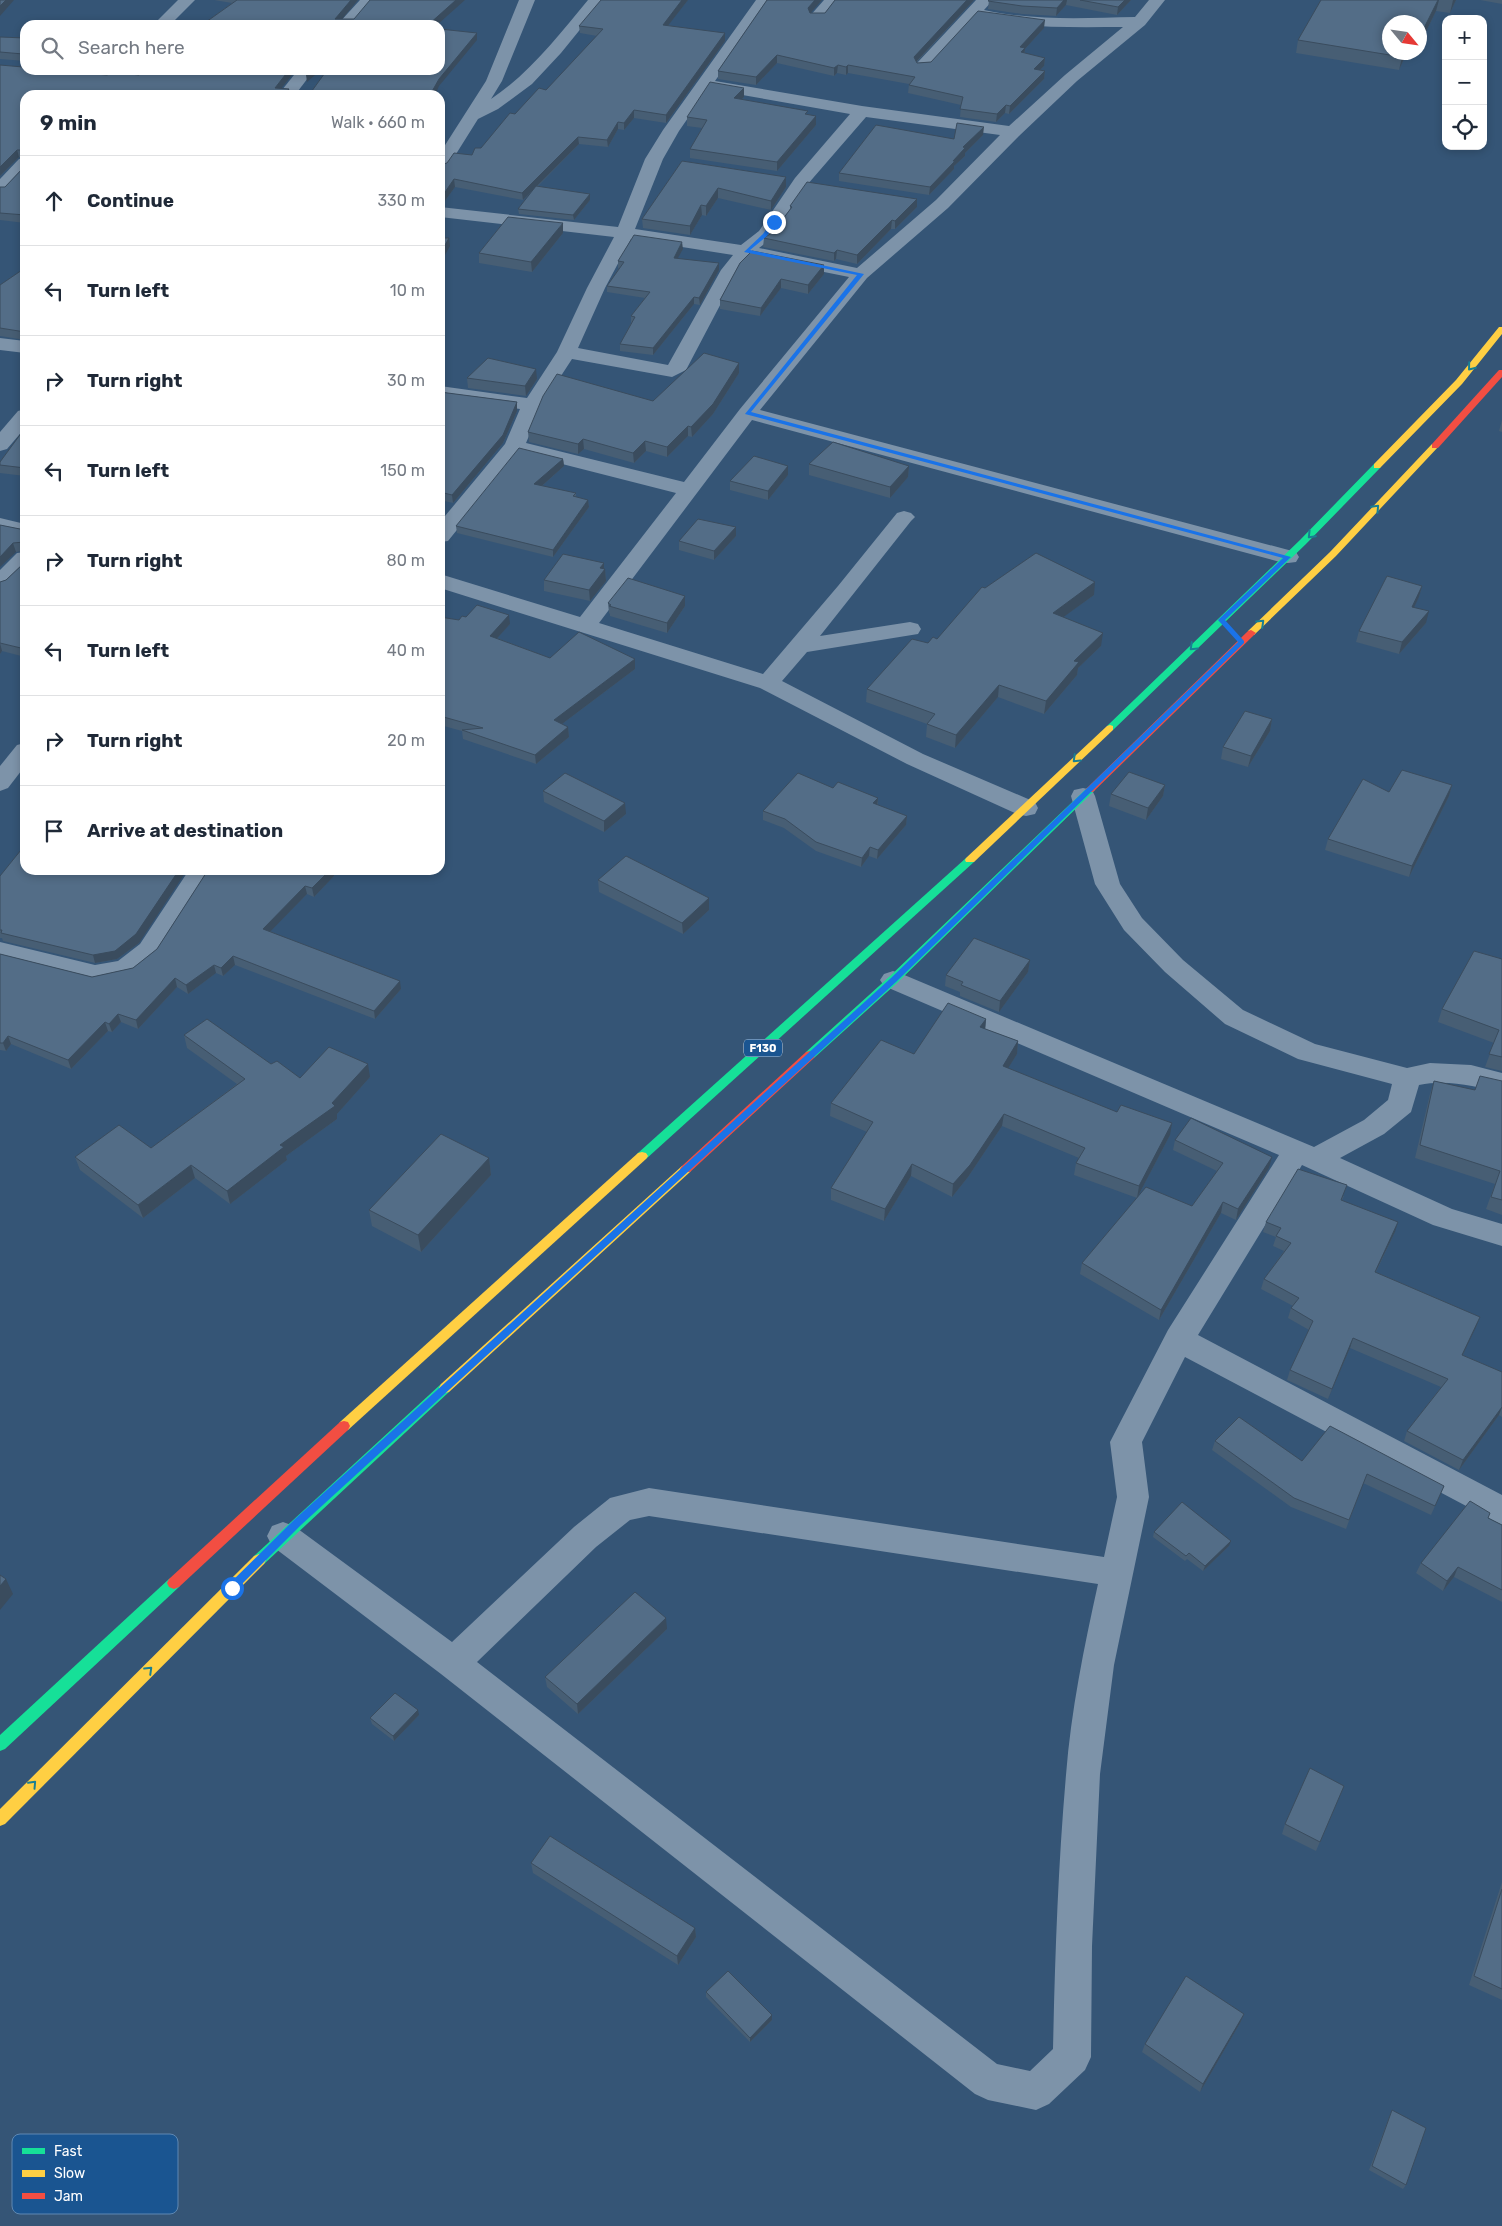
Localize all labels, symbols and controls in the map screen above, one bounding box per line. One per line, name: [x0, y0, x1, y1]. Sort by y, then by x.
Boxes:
north arrow: [1382, 15, 1427, 60]
map controls: [1442, 15, 1487, 150]
button: +: [1442, 15, 1487, 60]
search box: [20, 20, 445, 75]
icon: search: [38, 34, 66, 62]
text: Search here: [78, 36, 185, 59]
button: −: [1442, 60, 1487, 105]
button: locate: [1442, 105, 1487, 150]
text: 9 min: [40, 110, 97, 135]
text: Walk · 660 m: [331, 113, 425, 132]
icon: ahead: [40, 187, 68, 215]
text: Continue: [87, 189, 174, 212]
text: 330 m: [377, 191, 425, 210]
route end: [763, 211, 786, 234]
icon: left: [40, 277, 68, 305]
text: Turn left: [87, 279, 169, 302]
text: 10 m: [390, 281, 425, 300]
one-way arrow: [1468, 361, 1477, 370]
icon: right: [40, 367, 68, 395]
text: Turn right: [87, 369, 182, 392]
text: 30 m: [387, 371, 425, 390]
icon: left: [40, 457, 68, 485]
text: Turn left: [87, 459, 169, 482]
text: 150 m: [380, 461, 425, 480]
one-way arrow: [1370, 505, 1379, 514]
one-way arrow: [1308, 529, 1317, 538]
icon: right: [40, 547, 68, 575]
text: Turn right: [87, 549, 182, 572]
text: 80 m: [387, 551, 425, 570]
one-way arrow: [1255, 620, 1264, 629]
icon: left: [40, 637, 68, 665]
text: Turn left: [87, 639, 169, 662]
text: 40 m: [387, 641, 425, 660]
one-way arrow: [1190, 641, 1199, 650]
icon: right: [40, 727, 68, 755]
text: Turn right: [87, 729, 182, 752]
text: 20 m: [387, 731, 425, 750]
one-way arrow: [1073, 754, 1082, 763]
icon: arrive: [40, 817, 68, 845]
text: Arrive at destination: [87, 819, 283, 842]
road number: F130: [744, 1040, 782, 1056]
route start: [221, 1577, 244, 1600]
one-way arrow: [143, 1667, 152, 1676]
one-way arrow: [27, 1780, 36, 1789]
legend: [12, 2134, 178, 2214]
text: Fast: [54, 2143, 83, 2160]
text: Slow: [54, 2165, 85, 2182]
text: Jam: [54, 2188, 83, 2205]

